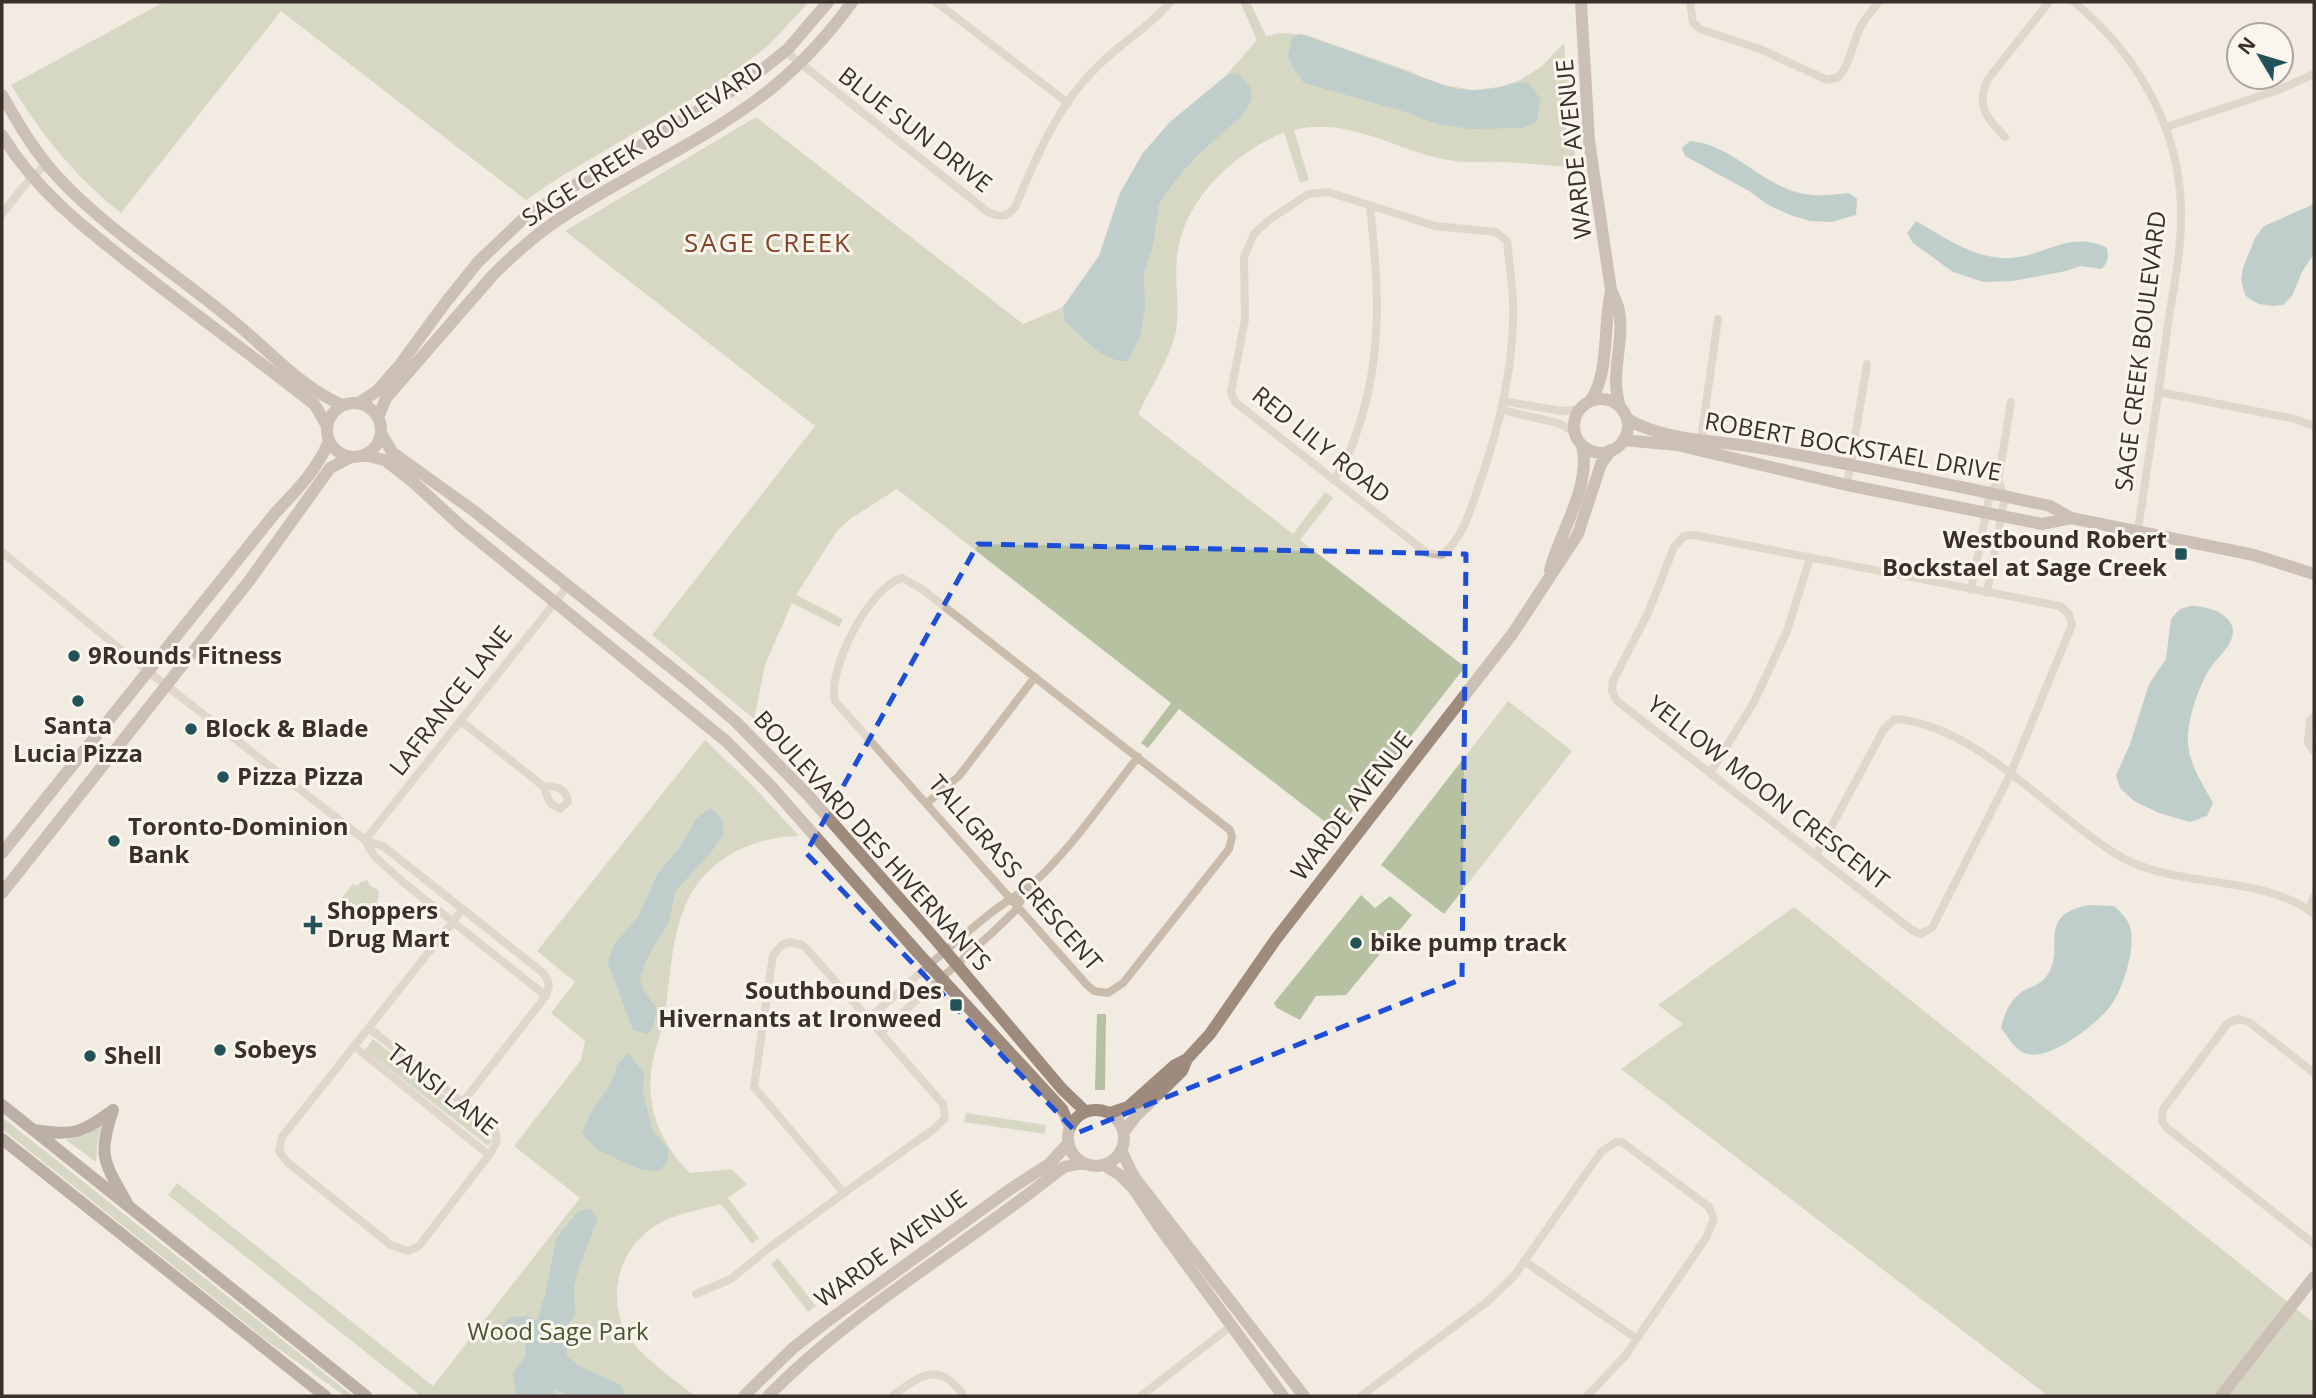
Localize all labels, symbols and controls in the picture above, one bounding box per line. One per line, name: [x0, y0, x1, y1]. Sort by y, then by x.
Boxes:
north arrow: [2225, 21, 2295, 91]
text: N: [2232, 31, 2262, 60]
street label: SAGE CREEK BOULEVARD: [515, 52, 769, 233]
street label: WARDE AVENUE: [1547, 57, 1598, 241]
street label: BLUE SUN DRIVE: [832, 58, 1000, 199]
street label: SAGE CREEK BOULEVARD: [2106, 209, 2173, 493]
district label: SAGE CREEK: [684, 224, 852, 260]
street label: RED LILY ROAD: [1246, 378, 1398, 510]
street label: ROBERT BOCKSTAEL DRIVE: [1702, 403, 2004, 488]
place label: Westbound Robert Bockstael at Sage Creek: [1882, 522, 2167, 583]
marker: Westbound Robert Bockstael at Sage Creek: [2173, 546, 2189, 562]
street label: LAFRANCE LANE: [381, 618, 519, 782]
place label: 9Rounds Fitness: [88, 638, 282, 671]
marker: 9Rounds Fitness: [66, 648, 82, 664]
street label: YELLOW MOON CRESCENT: [1641, 687, 1897, 897]
marker: Santa Lucia Pizza: [70, 693, 86, 709]
street label: BOULEVARD DES HIVERNANTS: [747, 703, 999, 977]
place label: Santa Lucia Pizza: [13, 708, 143, 769]
place label: Block & Blade: [205, 711, 368, 744]
marker: Block & Blade: [183, 721, 199, 737]
street label: WARDE AVENUE: [1282, 724, 1419, 886]
place label: Pizza Pizza: [237, 759, 364, 792]
street label: TALLGRASS CRESCENT: [922, 767, 1110, 977]
marker: Pizza Pizza: [215, 769, 231, 785]
place label: Toronto-Dominion Bank: [128, 809, 349, 870]
marker: Toronto-Dominion Bank: [106, 833, 122, 849]
place label: Shoppers Drug Mart: [327, 893, 450, 954]
marker: Shoppers Drug Mart: [305, 917, 321, 933]
place label: bike pump track: [1370, 925, 1567, 958]
marker: bike pump track: [1348, 935, 1364, 951]
place label: Southbound Des Hivernants at Ironweed: [658, 973, 942, 1034]
marker: Southbound Des Hivernants at Ironweed: [948, 997, 964, 1013]
place label: Sobeys: [234, 1032, 317, 1065]
street label: TANSI LANE: [381, 1035, 505, 1142]
place label: Shell: [104, 1038, 162, 1071]
marker: Sobeys: [212, 1042, 228, 1058]
marker: Shell: [82, 1048, 98, 1064]
street label: WARDE AVENUE: [807, 1181, 973, 1314]
park label: Wood Sage Park: [467, 1314, 649, 1347]

